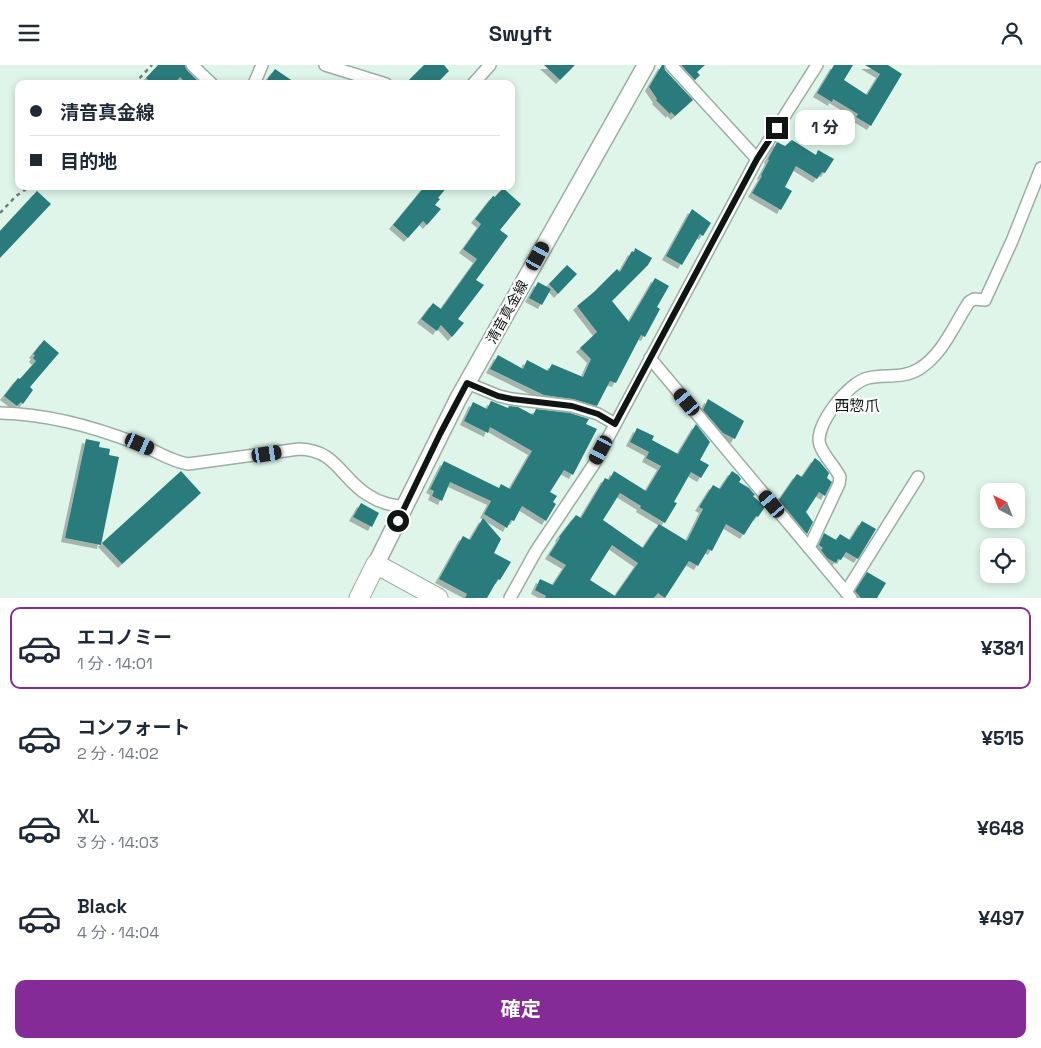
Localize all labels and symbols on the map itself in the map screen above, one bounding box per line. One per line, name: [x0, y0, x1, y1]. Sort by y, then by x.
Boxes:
callout: 1 分: [794, 111, 854, 145]
route end: [766, 117, 788, 139]
car: [524, 239, 551, 273]
street label: 清音真金線: [482, 277, 532, 347]
car: [671, 386, 702, 418]
district label: 西惣爪: [834, 396, 880, 415]
car: [123, 431, 156, 457]
car: [587, 433, 614, 467]
car: [251, 444, 282, 464]
north arrow: [980, 483, 1025, 527]
car: [756, 488, 787, 520]
route start: [387, 510, 409, 532]

